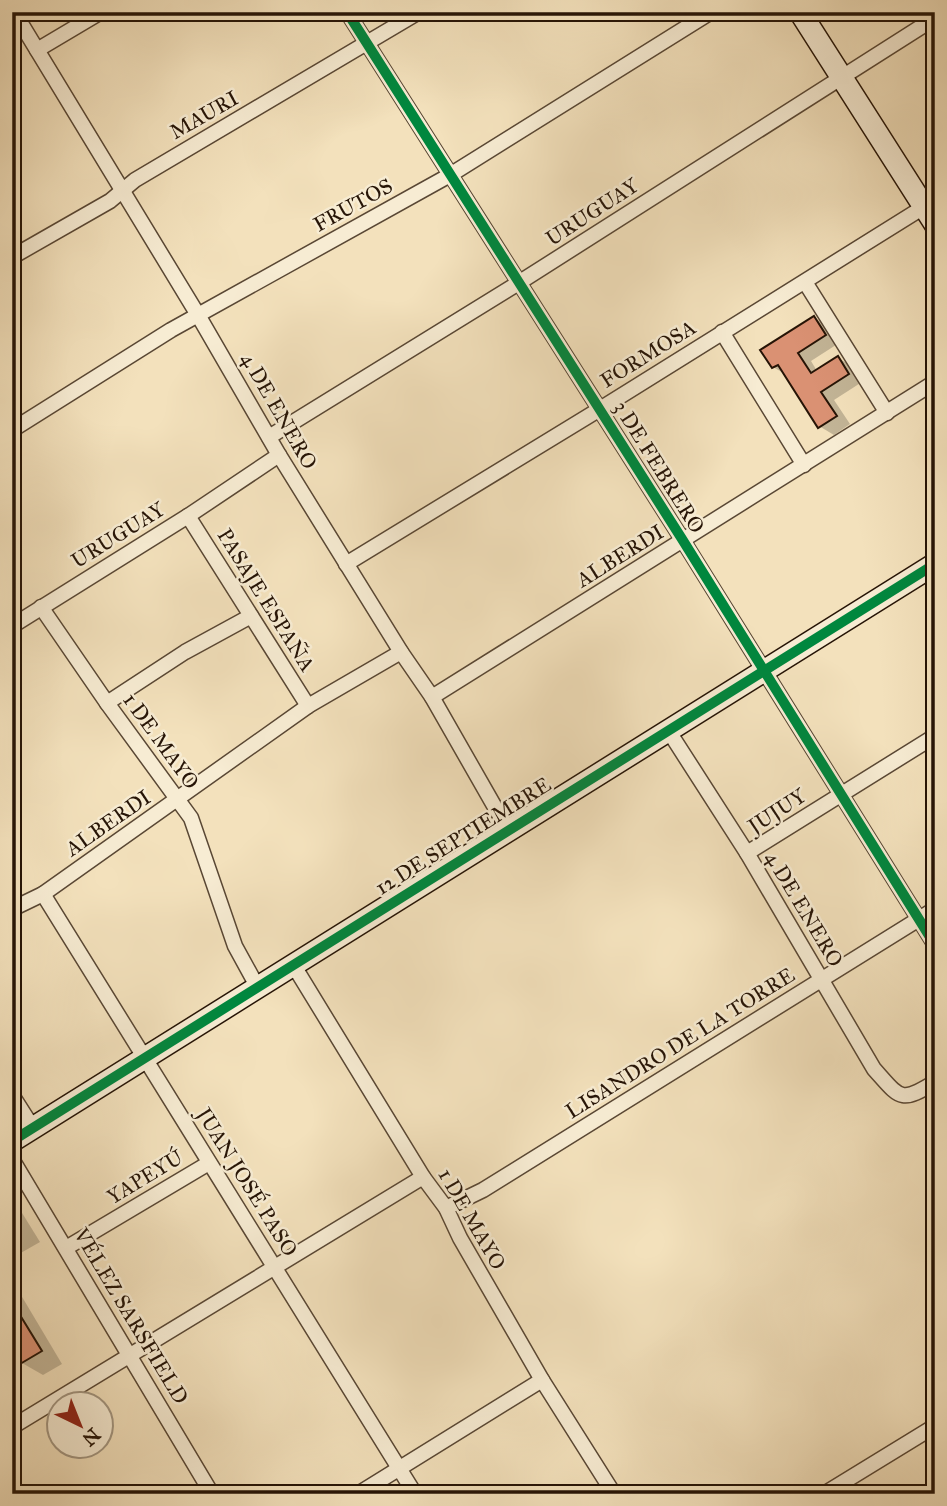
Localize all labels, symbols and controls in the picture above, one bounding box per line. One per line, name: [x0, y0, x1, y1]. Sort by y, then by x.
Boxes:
street label: MAURI: [165, 85, 243, 145]
street label: URUGUAY: [541, 172, 644, 252]
street label: FRUTOS: [309, 173, 397, 237]
street label: FORMOSA: [595, 314, 701, 394]
street label: 4 DE ENERO: [235, 348, 323, 474]
street label: 3 DE FEBRERO: [608, 396, 710, 538]
street label: URUGUAY: [67, 496, 170, 574]
street label: ALBERDI: [570, 519, 669, 594]
street label: PASAJE ESPAÑA: [212, 524, 320, 676]
street label: 1 DE MAYO: [117, 688, 205, 794]
street label: 12 DE SEPTIEMBRE: [370, 771, 556, 901]
street label: JUJUY: [741, 782, 811, 840]
street label: ALBERDI: [59, 784, 156, 862]
street label: 4 DE ENERO: [759, 846, 849, 972]
street label: LISANDRO DE LA TORRE: [561, 962, 799, 1124]
street label: JUAN JOSÉ PASO: [190, 1101, 304, 1261]
street label: YAPEYÚ: [102, 1143, 188, 1210]
street label: 1 DE MAYO: [433, 1164, 511, 1274]
street label: VÉLEZ SARSFIELD: [68, 1222, 195, 1409]
north arrow: [46, 1390, 116, 1460]
text: N: [78, 1423, 105, 1451]

